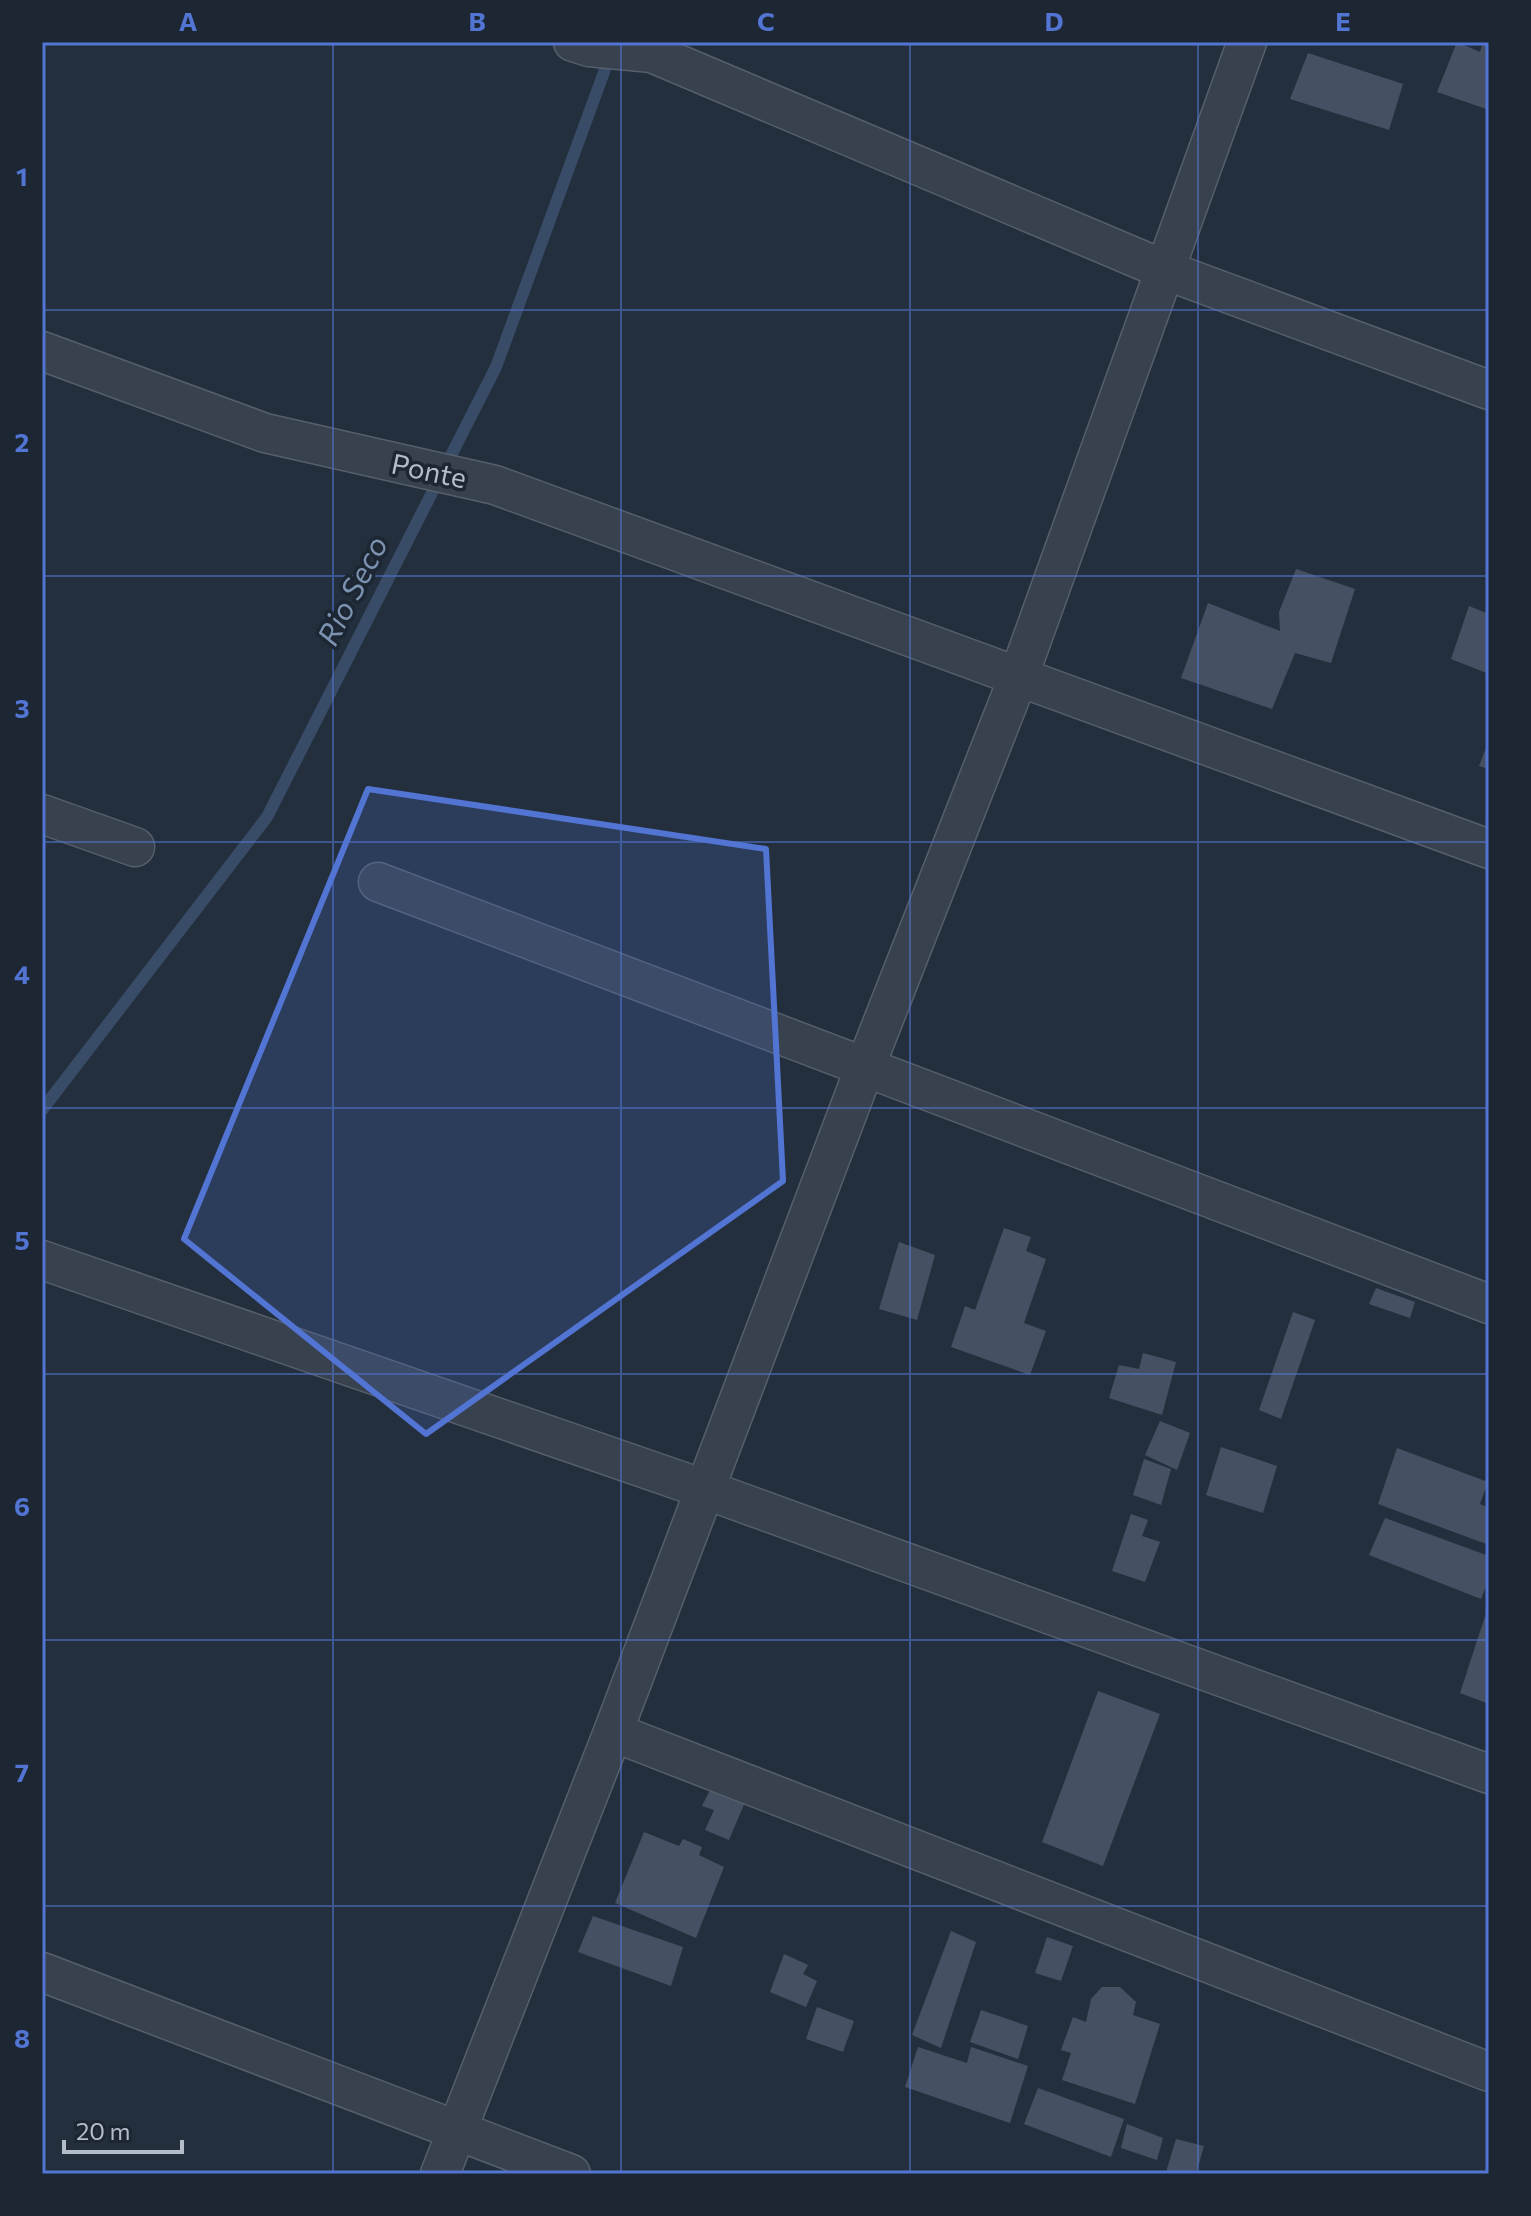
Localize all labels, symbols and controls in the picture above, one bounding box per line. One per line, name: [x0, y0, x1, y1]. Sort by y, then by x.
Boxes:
text: A: [179, 5, 198, 36]
text: B: [468, 5, 486, 36]
text: C: [757, 5, 775, 36]
text: D: [1044, 5, 1064, 36]
text: E: [1335, 5, 1351, 36]
text: 1: [16, 160, 28, 191]
text: 2: [15, 426, 29, 457]
street label: Ponte: [389, 446, 470, 495]
water label: Rio Seco: [308, 529, 394, 651]
text: 3: [14, 692, 30, 723]
text: 4: [14, 958, 30, 989]
text: 5: [14, 1224, 30, 1255]
text: 6: [14, 1490, 30, 1521]
text: 7: [15, 1756, 29, 1787]
text: 8: [14, 2022, 30, 2053]
scale bar: [64, 2104, 182, 2154]
text: 20 m: [76, 2116, 130, 2145]

